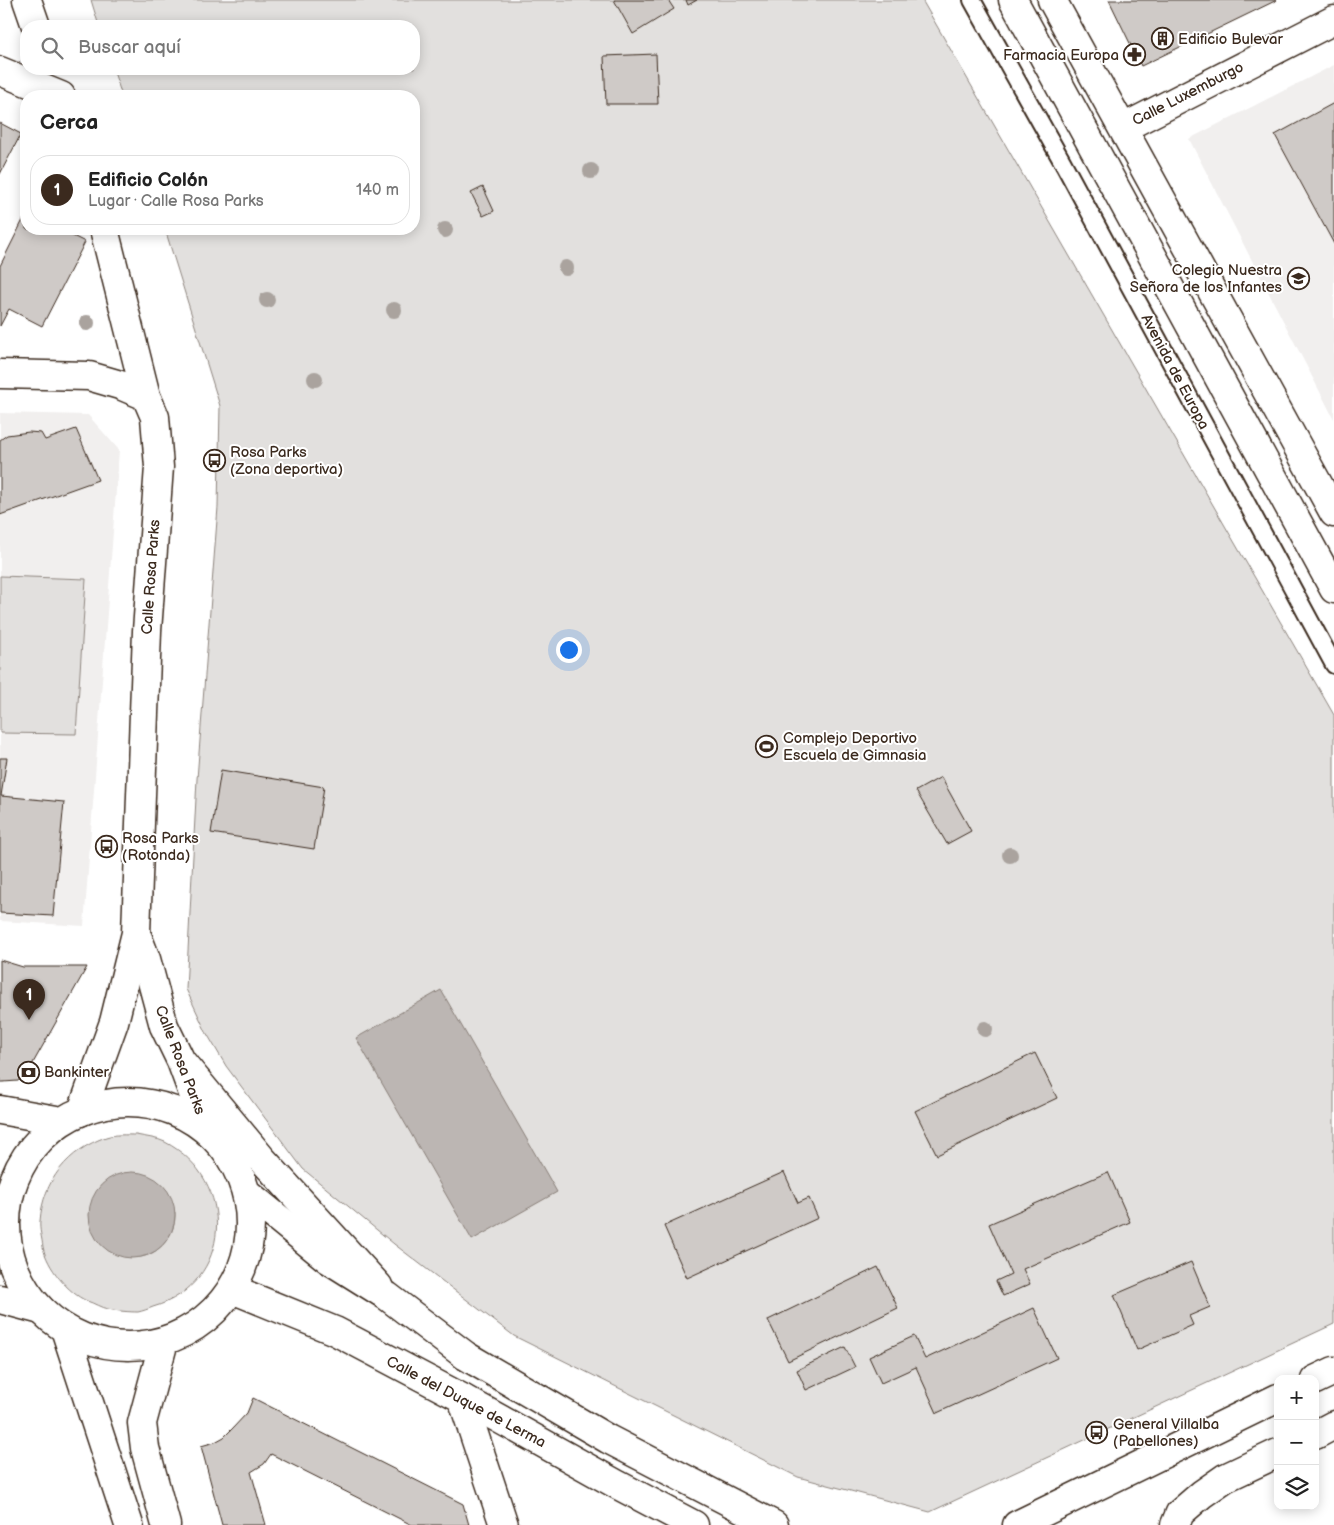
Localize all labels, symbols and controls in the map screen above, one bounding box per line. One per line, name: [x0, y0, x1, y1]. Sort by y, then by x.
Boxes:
search box: [20, 20, 420, 75]
building icon: Edificio Bulevar: [1150, 27, 1174, 51]
place label: Edificio Bulevar: [1178, 30, 1284, 49]
icon: search: [38, 34, 66, 62]
text: Buscar aquí: [78, 36, 181, 59]
pharmacy icon: Farmacia Europa: [1123, 43, 1147, 67]
place label: Farmacia Europa: [1003, 46, 1119, 65]
street label: Calle Luxemburgo: [1129, 58, 1247, 130]
text: Cerca: [40, 110, 98, 135]
text: Edificio Colón: [88, 169, 208, 192]
text: 1: [54, 181, 60, 200]
text: 140 m: [356, 181, 399, 200]
text: Lugar · Calle Rosa Parks: [88, 192, 264, 211]
place label: Colegio Nuestra Señora de los Infantes: [1130, 261, 1283, 297]
school or university icon: Colegio Nuestra Señora de los Infantes: [1286, 267, 1310, 291]
street label: Avenida de Europa: [1137, 311, 1213, 433]
place label: Rosa Parks (Zona deportiva): [230, 443, 343, 479]
bus stop icon: Rosa Parks (Zona deportiva): [202, 449, 226, 473]
street label: Calle Rosa Parks: [137, 518, 165, 635]
your location: [556, 637, 582, 663]
place label: Complejo Deportivo Escuela de Gimnasia: [783, 729, 926, 765]
sports icon: Complejo Deportivo Escuela de Gimnasia: [755, 735, 779, 759]
place label: Rosa Parks (Rotonda): [122, 829, 199, 865]
bus stop icon: Rosa Parks (Rotonda): [94, 835, 118, 859]
pin: 1: [13, 979, 45, 1020]
street label: Calle Rosa Parks: [150, 1003, 210, 1118]
bank icon: Bankinter: [16, 1060, 40, 1084]
place label: Bankinter: [44, 1063, 110, 1082]
street label: Calle del Duque de Lerma: [383, 1352, 549, 1452]
map controls: [1274, 1375, 1319, 1510]
button: +: [1274, 1375, 1319, 1420]
place label: General Villalba (Pabellones): [1113, 1415, 1219, 1451]
button: −: [1274, 1420, 1319, 1465]
bus stop icon: General Villalba (Pabellones): [1085, 1421, 1109, 1445]
button: layers: [1274, 1465, 1319, 1510]

